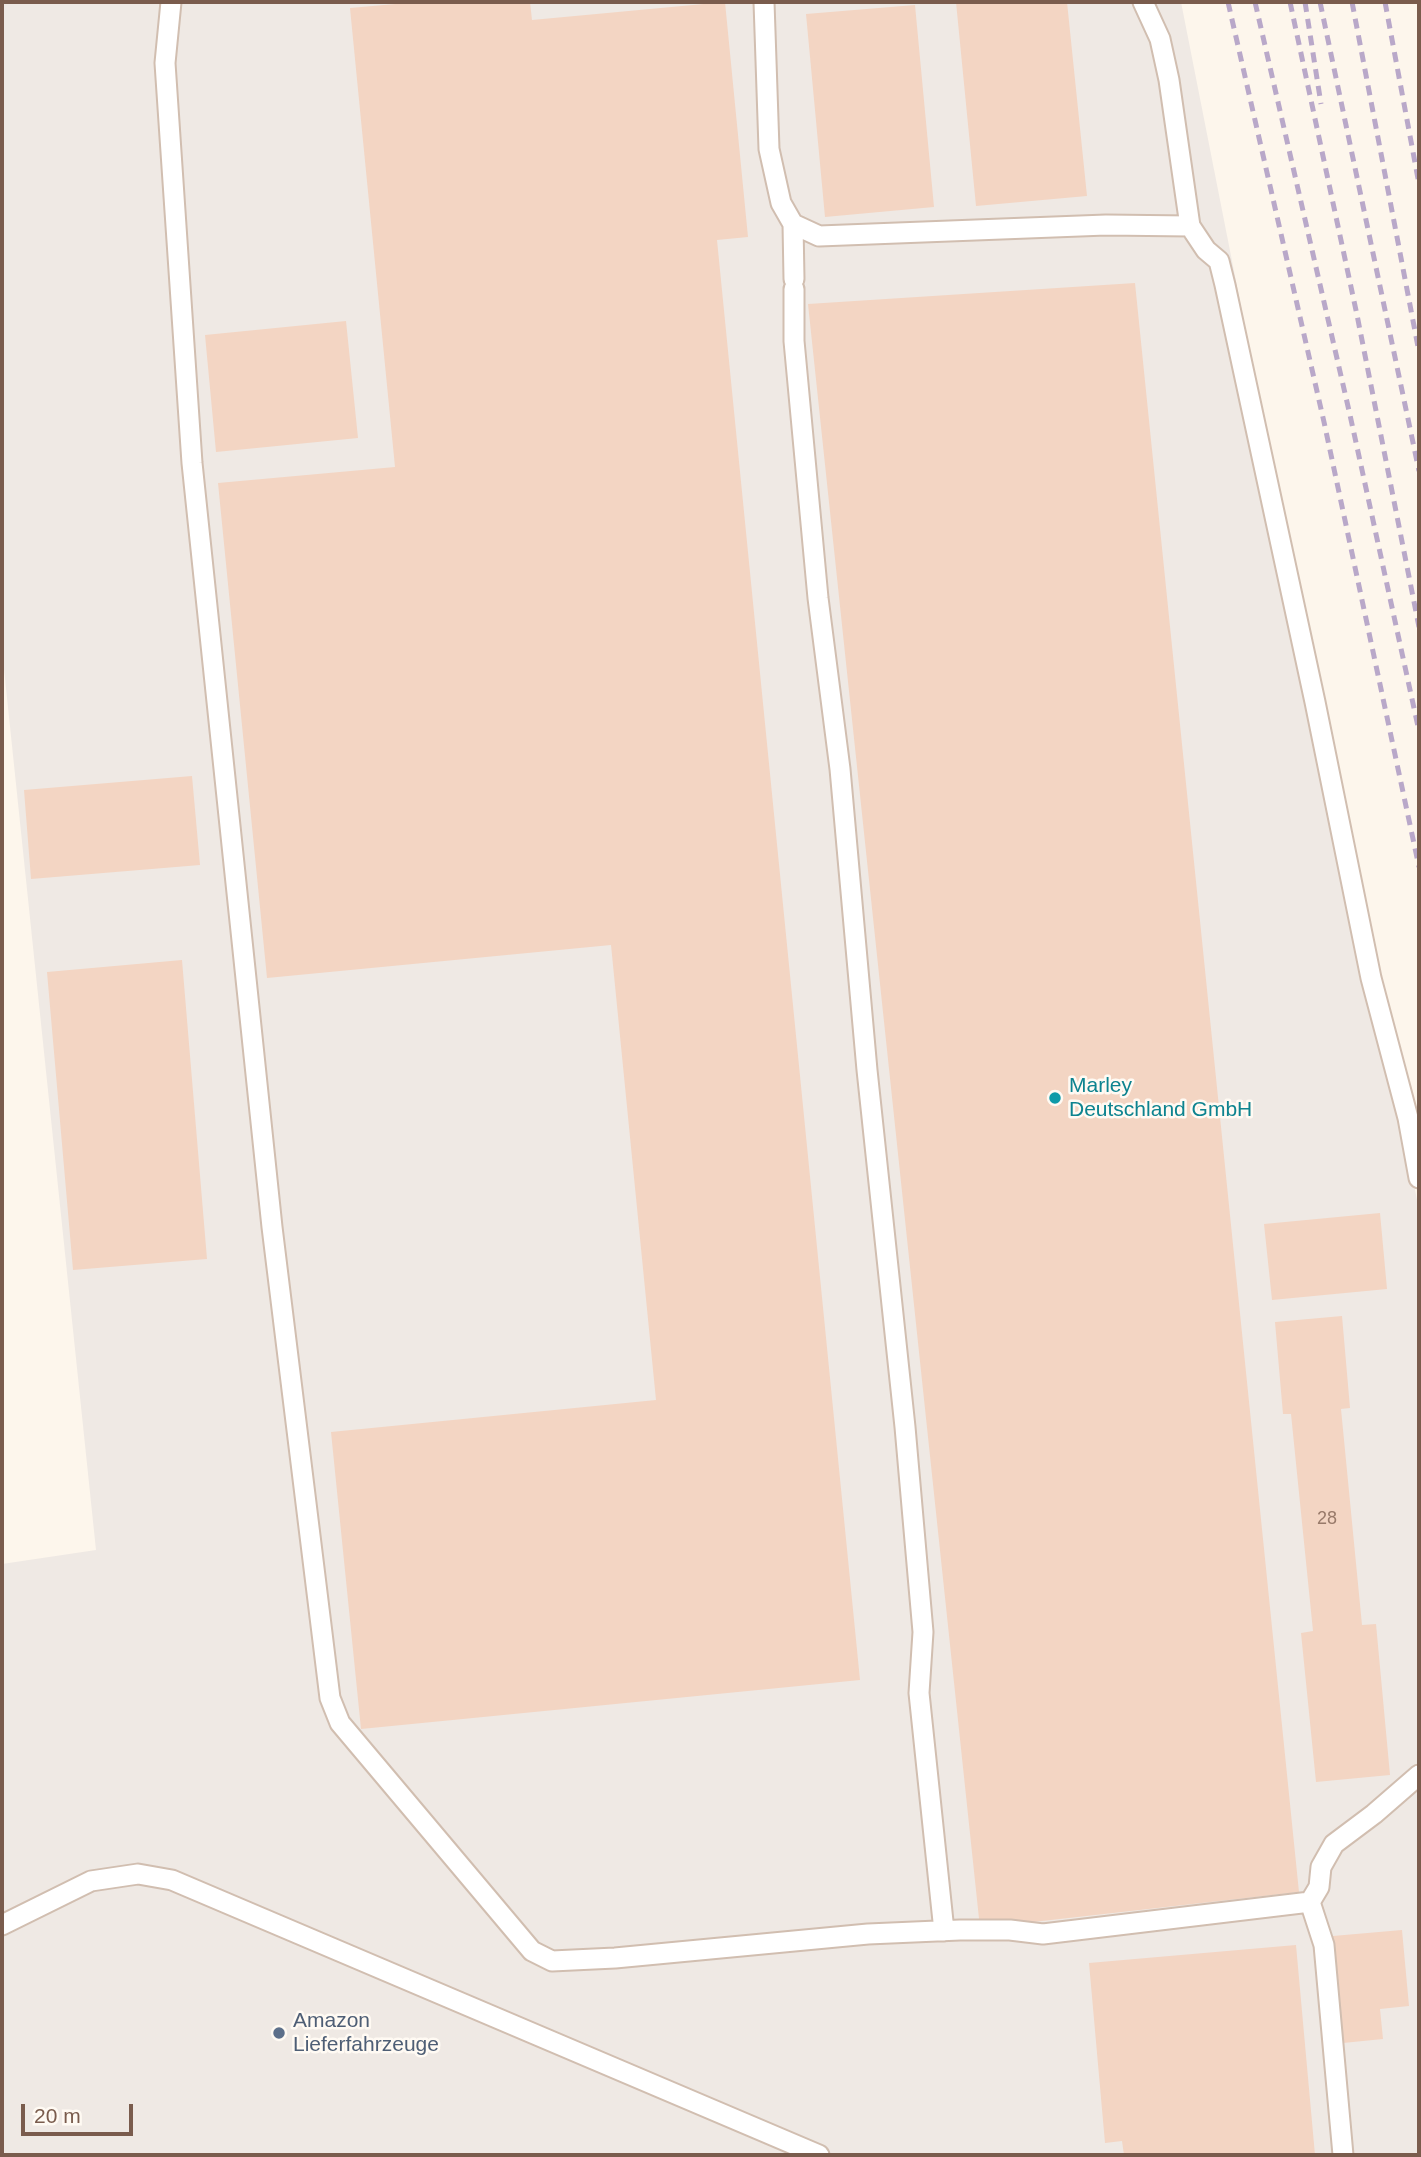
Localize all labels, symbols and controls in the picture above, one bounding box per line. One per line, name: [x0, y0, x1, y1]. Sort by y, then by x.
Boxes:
place label: Marley Deutschland GmbH: [1069, 1073, 1252, 1123]
marker: Marley Deutschland GmbH: [1047, 1090, 1063, 1106]
house number: 28: [1317, 1508, 1337, 1530]
place label: Amazon Lieferfahrzeuge: [293, 2008, 439, 2058]
marker: Amazon Lieferfahrzeuge: [271, 2025, 287, 2041]
scale bar: [24, 2090, 136, 2134]
text: 20 m: [34, 2104, 81, 2127]

